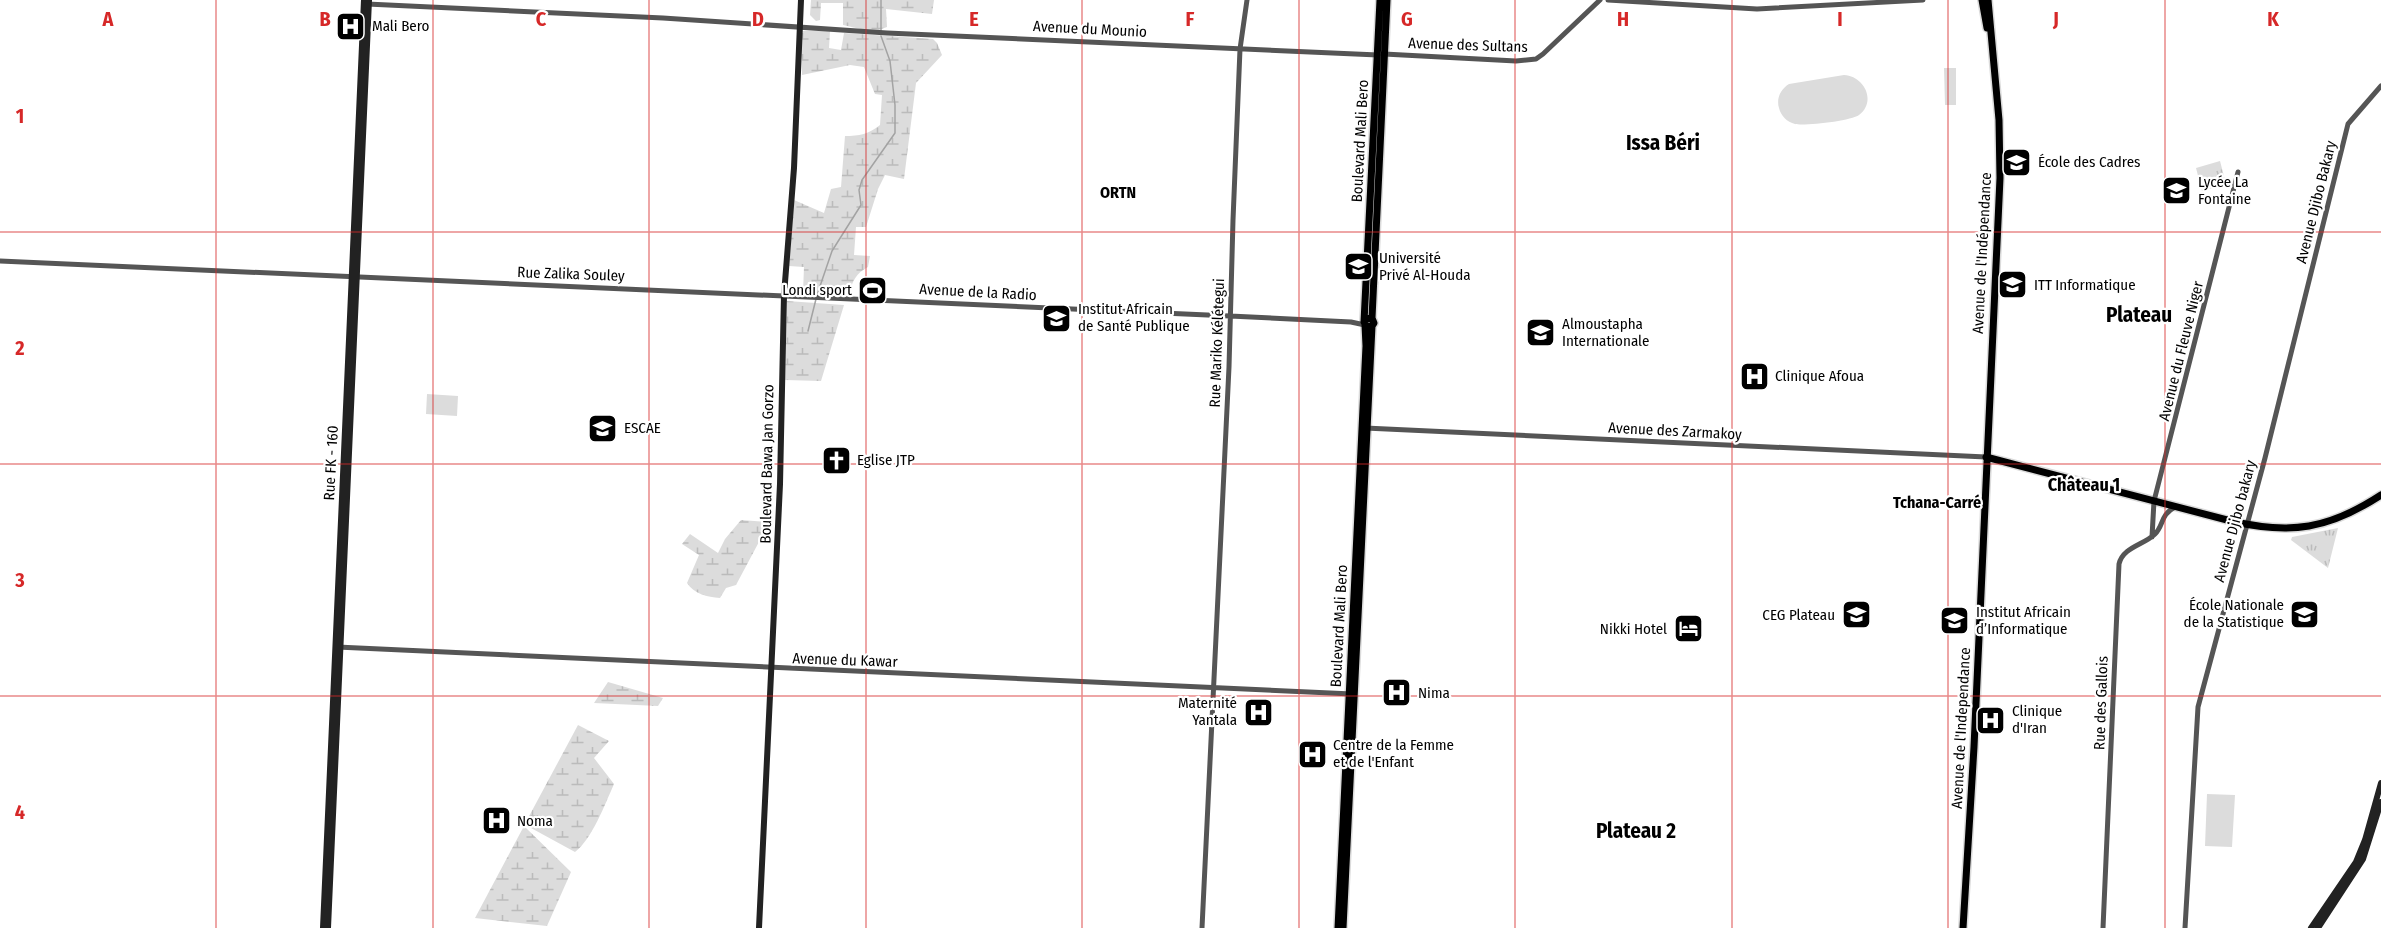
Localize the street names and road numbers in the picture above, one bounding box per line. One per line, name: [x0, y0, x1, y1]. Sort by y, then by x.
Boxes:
street label: Avenue du Mounio: [1033, 17, 1147, 41]
street label: Avenue des Sultans: [1408, 34, 1528, 56]
street label: Boulevard Mali Bero: [1348, 79, 1372, 203]
street label: Avenue Djibo Bakary: [2292, 138, 2340, 265]
street label: Avenue de l'Indépendance: [1969, 172, 1995, 334]
street label: Rue Zalika Souley: [517, 263, 625, 285]
street label: Rue Mariko Kélétegui: [1206, 278, 1228, 408]
street label: Avenue du Fleuve Niger: [2155, 278, 2207, 423]
street label: Avenue de la Radio: [919, 280, 1037, 304]
street label: Boulevard Bawa Jan Gorzo: [757, 384, 777, 544]
street label: Avenue des Zarmakoy: [1608, 419, 1743, 444]
street label: Rue FK - 160: [320, 425, 342, 501]
street label: Avenue Djibo bakary: [2210, 458, 2260, 584]
street label: Boulevard Mali Bero: [1327, 564, 1351, 688]
street label: Avenue de l'Independance: [1948, 647, 1974, 809]
street label: Avenue du Kawar: [792, 649, 899, 671]
street label: Rue des Gallois: [2090, 656, 2112, 750]

